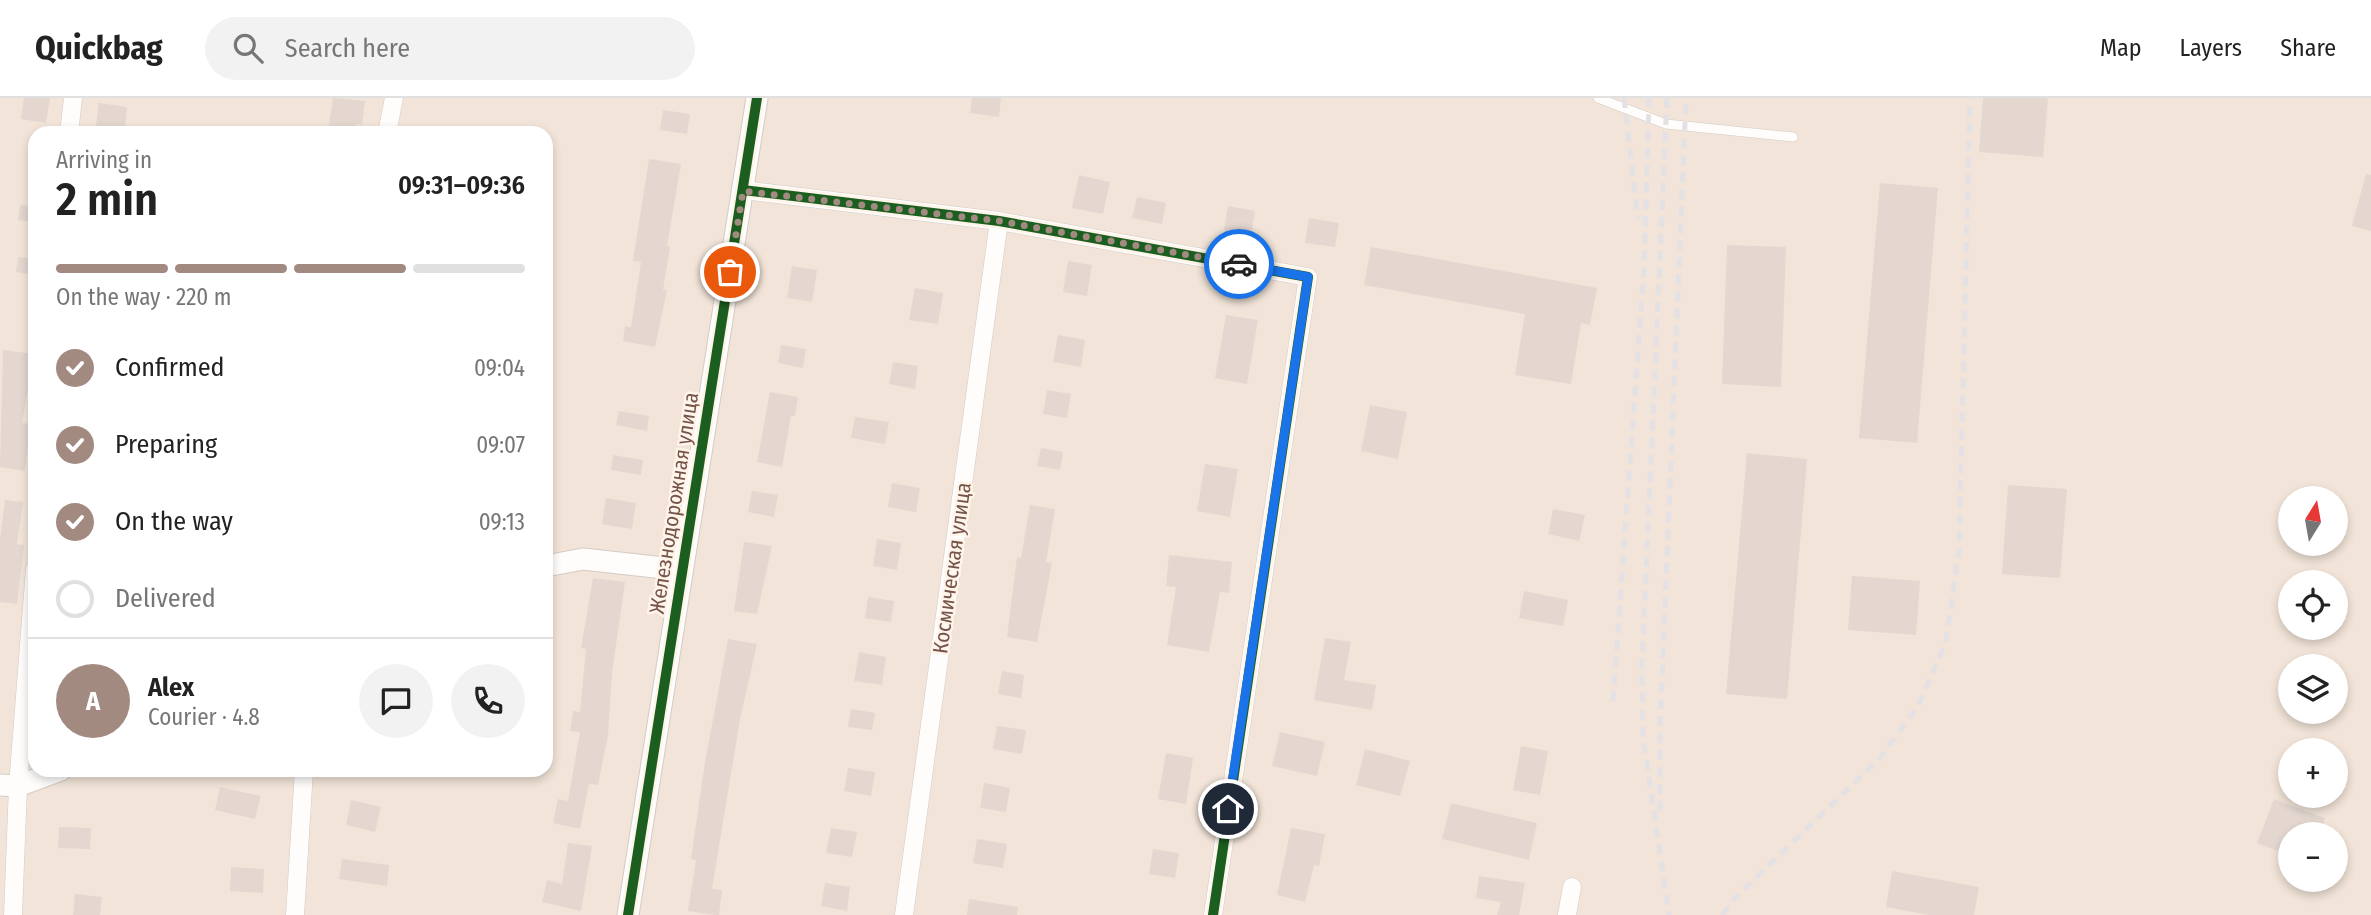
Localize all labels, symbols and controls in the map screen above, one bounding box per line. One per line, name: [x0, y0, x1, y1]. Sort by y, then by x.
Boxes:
search box: [205, 17, 695, 80]
text: Quickbag: [35, 28, 163, 68]
icon: search: [229, 29, 267, 67]
text: Search here: [285, 33, 410, 64]
text: Map: [2100, 34, 2142, 62]
text: Layers: [2180, 34, 2242, 62]
text: Share: [2280, 34, 2336, 62]
text: Arriving in: [56, 146, 152, 174]
text: 09:31–09:36: [398, 170, 525, 201]
text: 2 min: [56, 172, 158, 227]
courier: [1204, 229, 1274, 299]
pin: [700, 242, 760, 302]
icon: car: [1220, 245, 1258, 283]
icon: bag: [711, 253, 749, 291]
text: On the way · 220 m: [56, 283, 231, 311]
icon: check: [56, 349, 94, 387]
text: Confirmed: [115, 352, 225, 383]
text: 09:04: [474, 354, 525, 382]
street label: Железнодорожная улица: [644, 390, 704, 616]
icon: check: [56, 426, 94, 464]
text: Preparing: [115, 429, 217, 460]
text: 09:07: [476, 431, 525, 459]
street label: Космическая улица: [927, 481, 977, 655]
north arrow: [2278, 486, 2348, 556]
map controls: [2278, 486, 2348, 892]
icon: check: [56, 503, 94, 541]
text: On the way: [115, 506, 233, 537]
text: 09:13: [479, 508, 525, 536]
button: locate: [2278, 570, 2348, 640]
text: Delivered: [115, 583, 216, 614]
button: layers: [2278, 654, 2348, 724]
button: chat: [359, 664, 433, 738]
button: phone: [451, 664, 525, 738]
text: Alex: [148, 672, 194, 703]
text: A: [86, 686, 100, 717]
text: Courier · 4.8: [148, 703, 260, 731]
button: +: [2278, 738, 2348, 808]
pin: [1198, 779, 1258, 839]
icon: home: [1209, 790, 1247, 828]
button: −: [2278, 822, 2348, 892]

